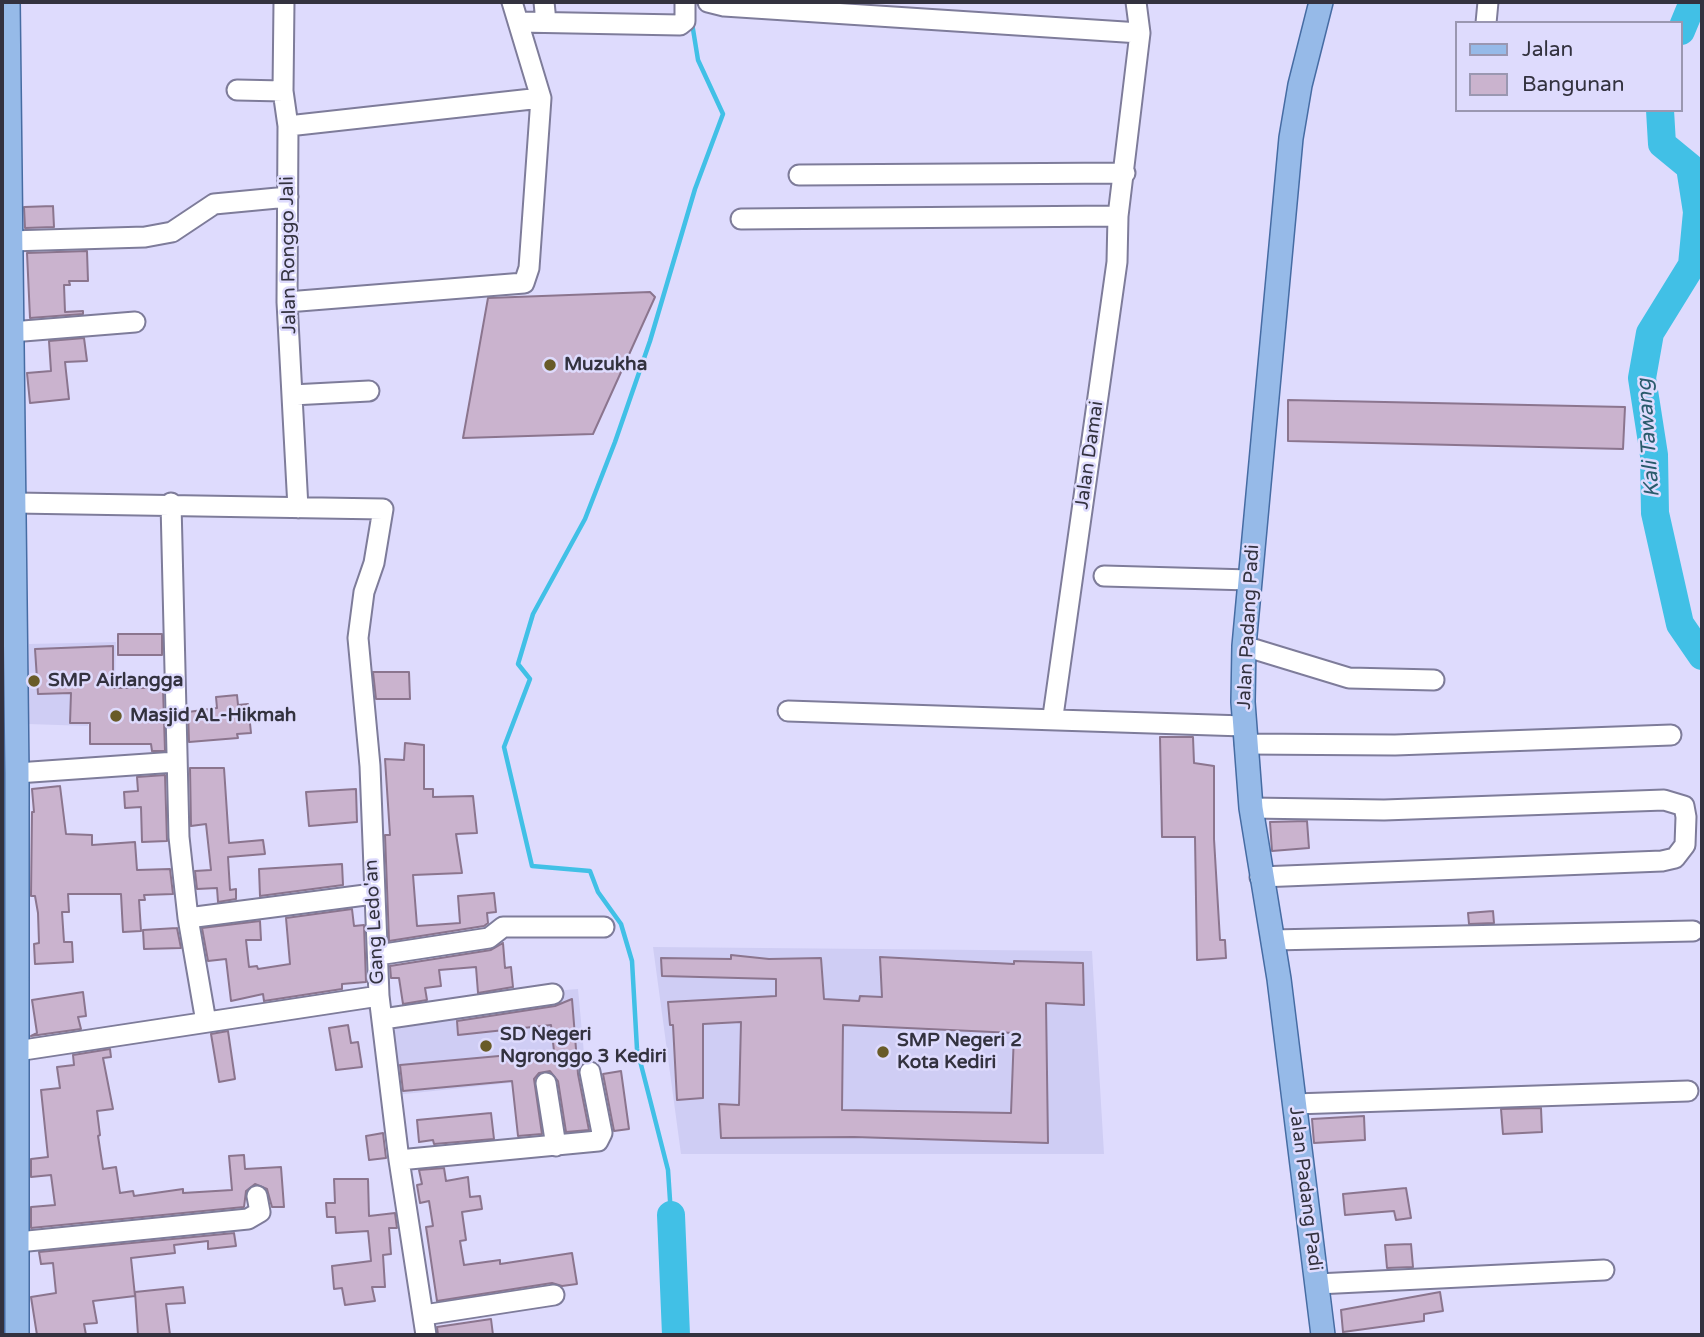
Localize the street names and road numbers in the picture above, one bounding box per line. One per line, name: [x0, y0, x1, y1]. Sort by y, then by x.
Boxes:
street label: Jalan Ronggo Jali: [276, 176, 302, 334]
street label: Jalan Damai: [1071, 399, 1109, 511]
street label: Jalan Padang Padi: [1233, 544, 1265, 710]
street label: Gang Ledo'an: [360, 859, 390, 985]
street label: Jalan Padang Padi: [1284, 1106, 1326, 1272]

